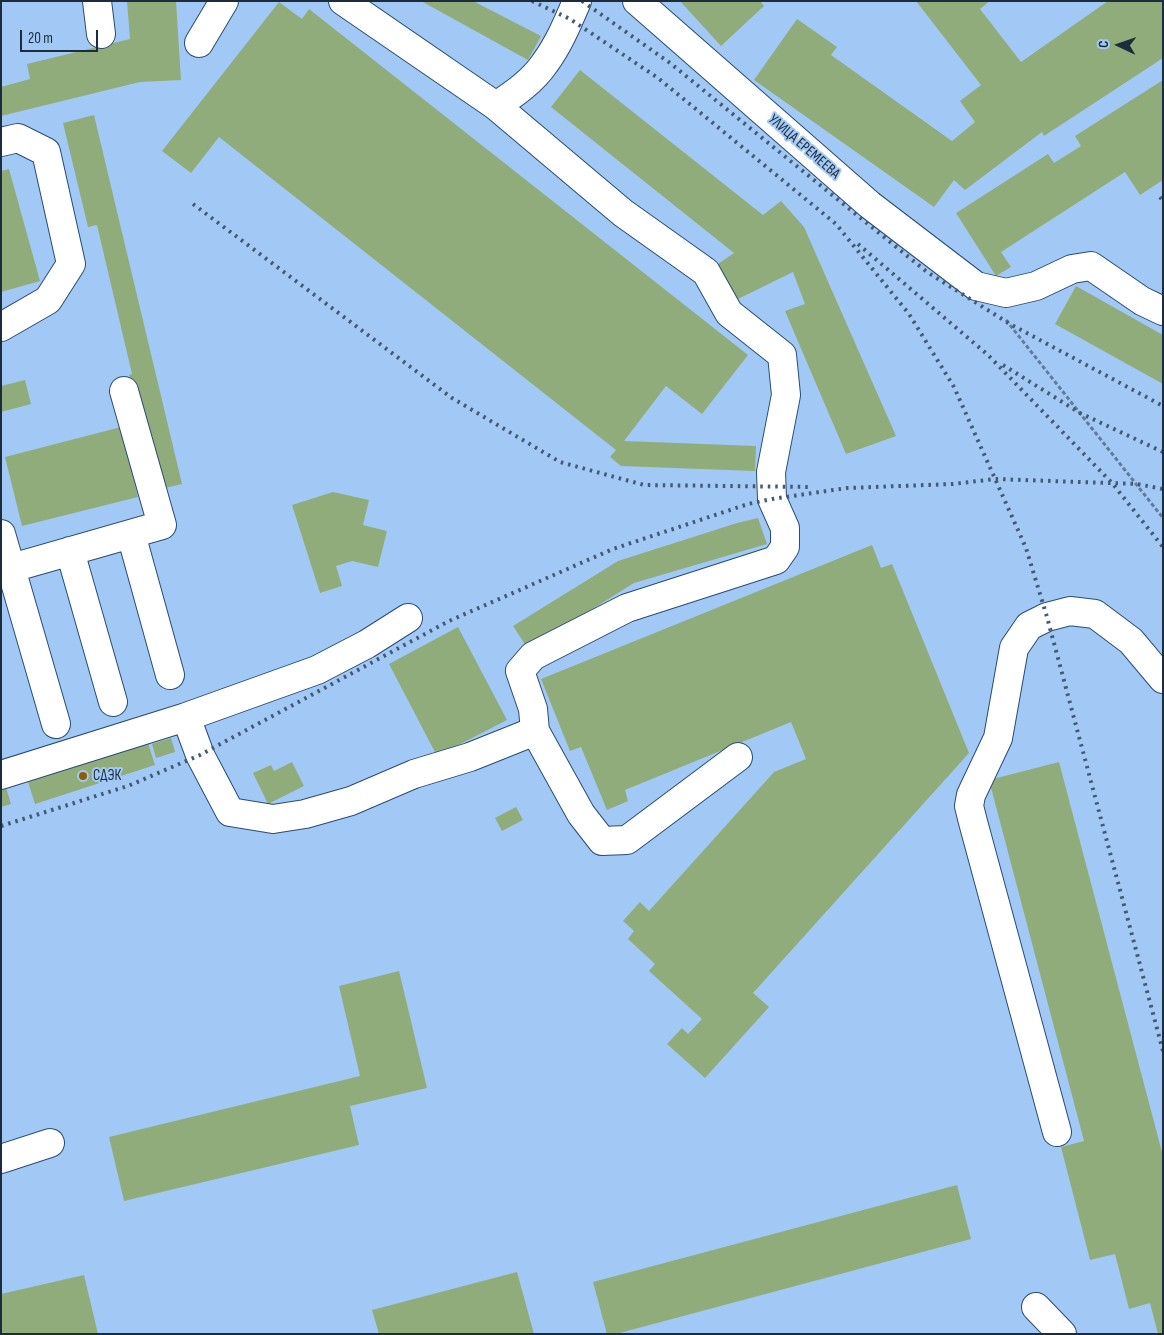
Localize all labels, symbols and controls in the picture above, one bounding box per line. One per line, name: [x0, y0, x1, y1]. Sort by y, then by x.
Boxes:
scale bar: [22, 20, 100, 52]
north arrow: [1094, 20, 1144, 70]
text: 20 m: [28, 29, 53, 48]
text: С: [1095, 40, 1112, 48]
street label: УЛИЦА ЕРЕМЕЕВА: [764, 111, 844, 183]
place label: СДЭК: [93, 767, 121, 785]
marker: СДЭК: [77, 770, 89, 782]

